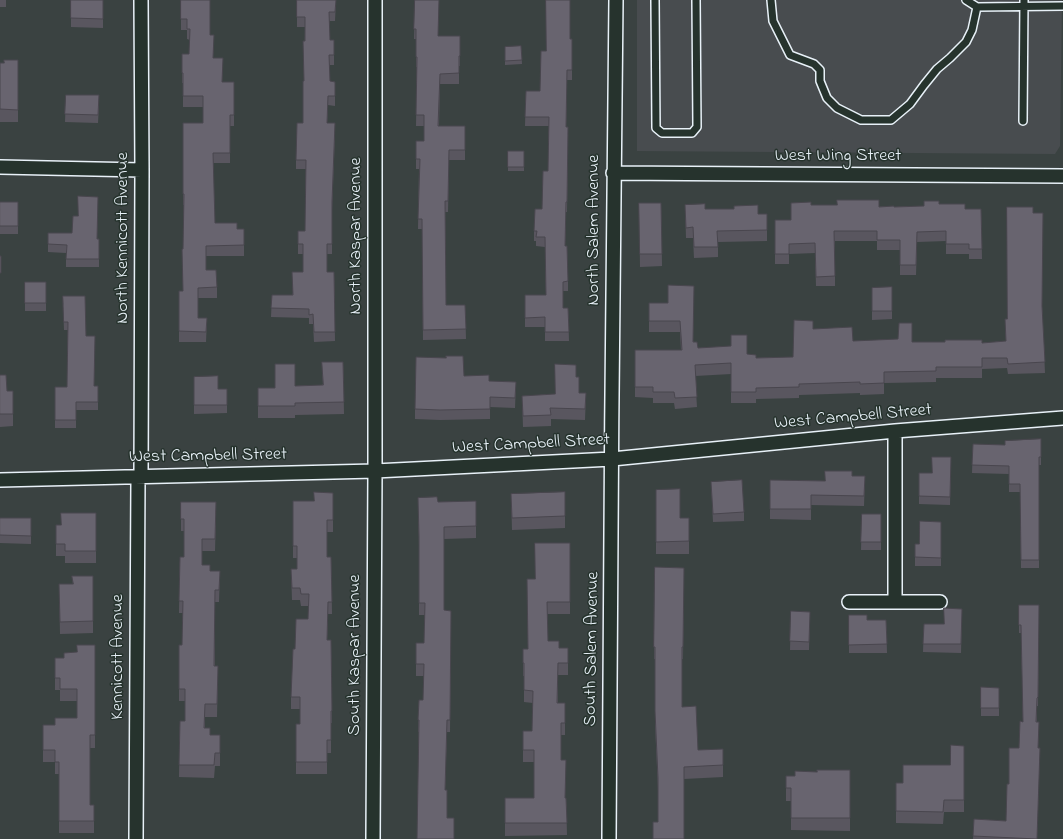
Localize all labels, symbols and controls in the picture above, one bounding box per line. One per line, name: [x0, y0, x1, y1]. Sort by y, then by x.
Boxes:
street label: West Wing Street: [775, 146, 901, 168]
street label: North Kennicott Avenue: [113, 152, 135, 324]
street label: North Salem Avenue: [584, 155, 606, 305]
street label: North Kaspar Avenue: [346, 157, 368, 315]
street label: West Campbell Street: [773, 400, 933, 436]
street label: West Campbell Street: [452, 430, 610, 460]
street label: West Campbell Street: [129, 445, 287, 469]
street label: South Salem Avenue: [581, 571, 605, 727]
street label: South Kaspar Avenue: [345, 574, 367, 736]
street label: Kennicott Avenue: [108, 594, 130, 720]

